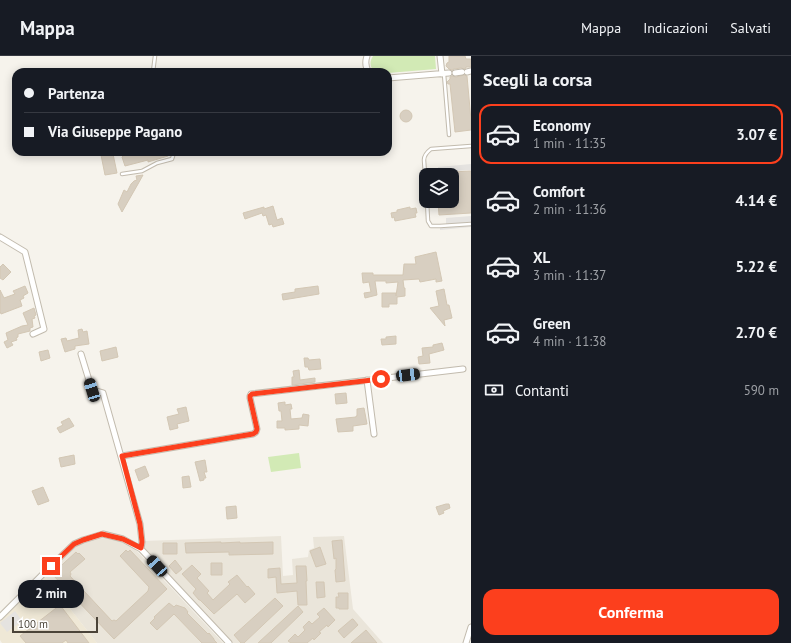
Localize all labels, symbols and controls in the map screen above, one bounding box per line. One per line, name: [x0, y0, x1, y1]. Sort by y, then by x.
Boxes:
text: Mappa: [20, 16, 75, 40]
text: Mappa: [581, 19, 621, 37]
text: Indicazioni: [643, 19, 708, 37]
text: Salvati: [730, 19, 771, 37]
text: Scegli la corsa: [483, 68, 592, 91]
text: Partenza: [48, 84, 105, 103]
icon: car: [485, 116, 521, 152]
text: Economy: [533, 116, 591, 135]
text: Via Giuseppe Pagano: [48, 122, 182, 141]
text: 3.07 €: [736, 125, 777, 144]
text: 1 min · 11:35: [533, 135, 606, 152]
map controls: [419, 168, 459, 208]
button: layers: [419, 168, 459, 208]
icon: car: [485, 182, 521, 218]
text: Comfort: [533, 182, 585, 201]
text: 4.14 €: [735, 191, 777, 210]
text: 2 min · 11:36: [533, 201, 606, 218]
icon: car: [485, 248, 521, 284]
text: XL: [533, 248, 550, 267]
text: 5.22 €: [735, 257, 777, 276]
text: 3 min · 11:37: [533, 267, 606, 284]
icon: car: [485, 314, 521, 350]
text: Green: [533, 314, 571, 333]
text: 2.70 €: [735, 323, 777, 342]
text: 4 min · 11:38: [533, 333, 606, 350]
car: [395, 368, 421, 382]
route start: [372, 370, 390, 388]
car: [83, 377, 101, 403]
icon: cash: [483, 379, 505, 401]
text: Contanti: [515, 381, 569, 400]
text: 590 m: [744, 382, 779, 399]
car: [145, 553, 169, 579]
route end: [42, 557, 60, 575]
callout: 2 min: [18, 580, 84, 608]
text: 2 min: [35, 585, 67, 602]
button: Conferma: [483, 589, 779, 635]
scale bar: [12, 615, 98, 634]
text: 100 m: [18, 617, 48, 631]

